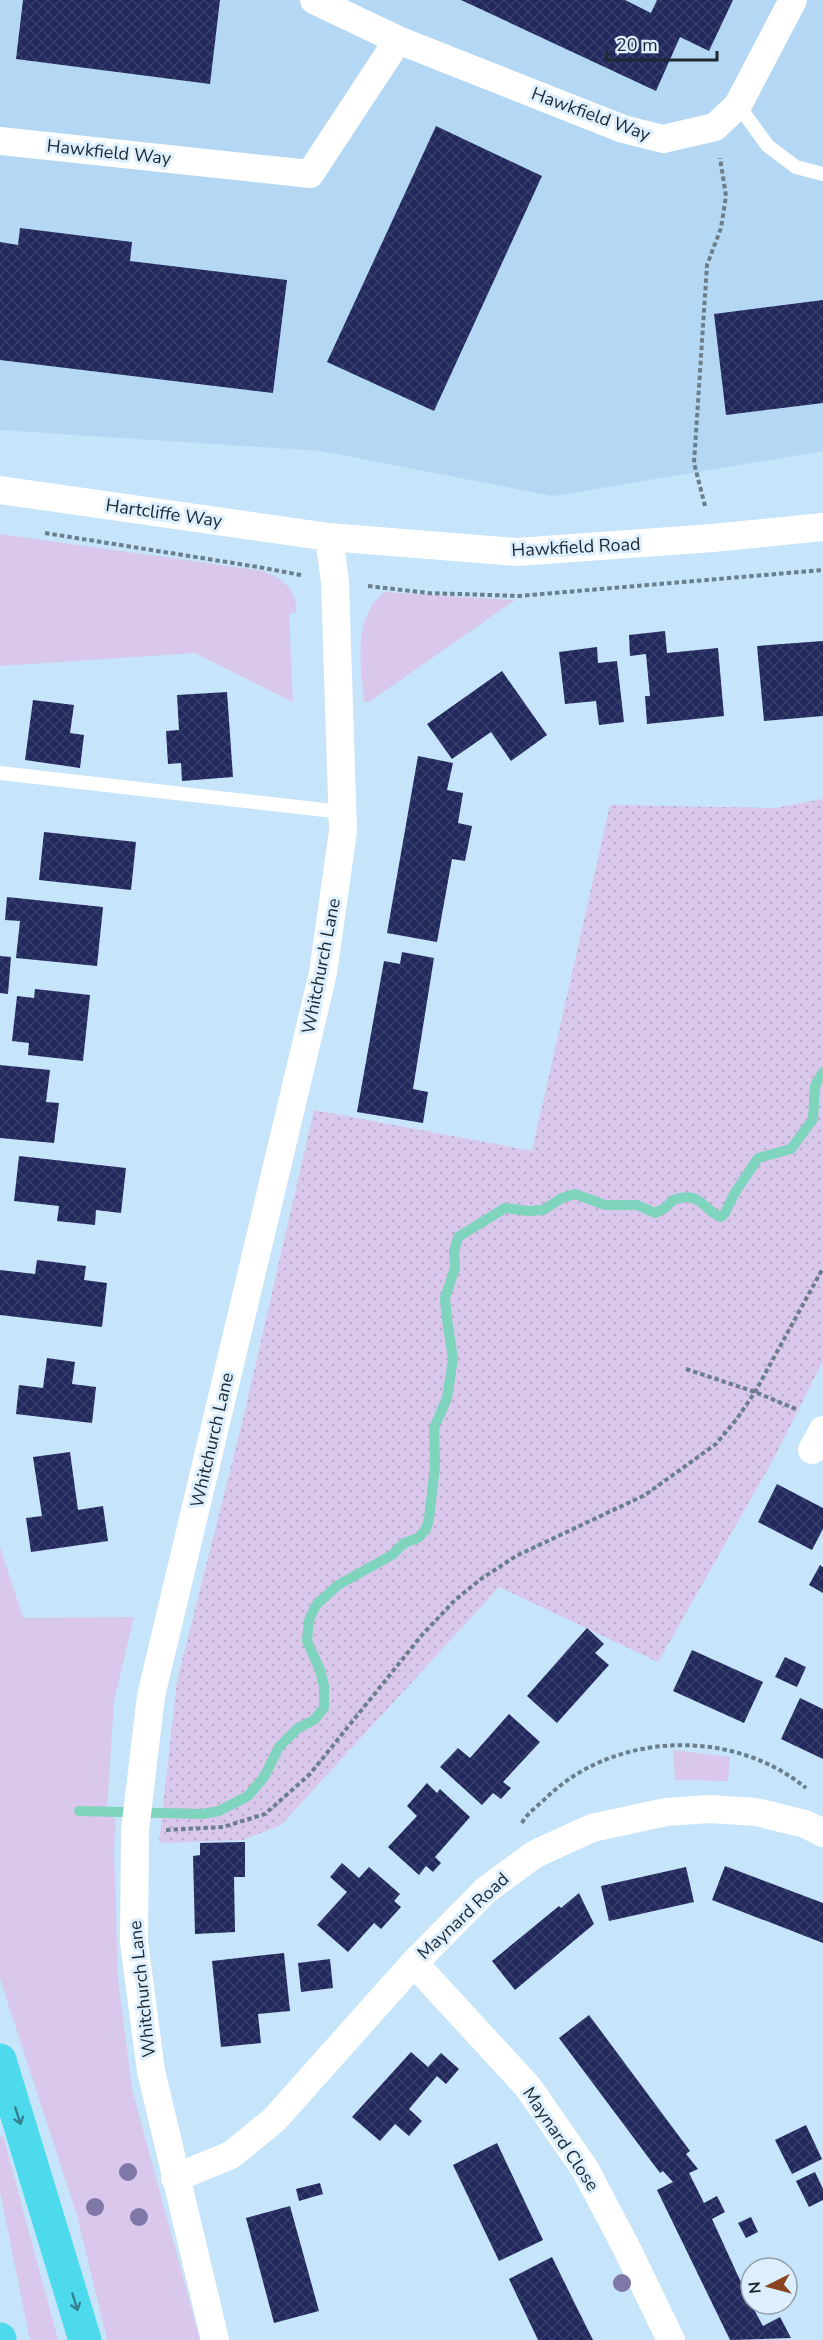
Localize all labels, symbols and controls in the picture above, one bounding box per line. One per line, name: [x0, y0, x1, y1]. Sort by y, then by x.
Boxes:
scale bar: [607, 24, 716, 62]
text: 20 m: [616, 33, 658, 57]
street label: Hawkfield Way: [528, 81, 654, 147]
street label: Hawkfield Way: [46, 134, 173, 171]
street label: Hartcliffe Way: [104, 493, 225, 533]
street label: Hawkfield Road: [511, 532, 641, 562]
street label: Whitchurch Lane: [296, 896, 346, 1036]
street label: Whitchurch Lane: [185, 1370, 239, 1510]
street label: Maynard Road: [412, 1867, 514, 1965]
street label: Whitchurch Lane: [123, 1919, 161, 2059]
street label: Maynard Close: [517, 2082, 605, 2196]
one-way arrow: [13, 2106, 24, 2125]
north arrow: [739, 2256, 799, 2316]
text: N: [744, 2280, 767, 2295]
one-way arrow: [70, 2292, 81, 2311]

